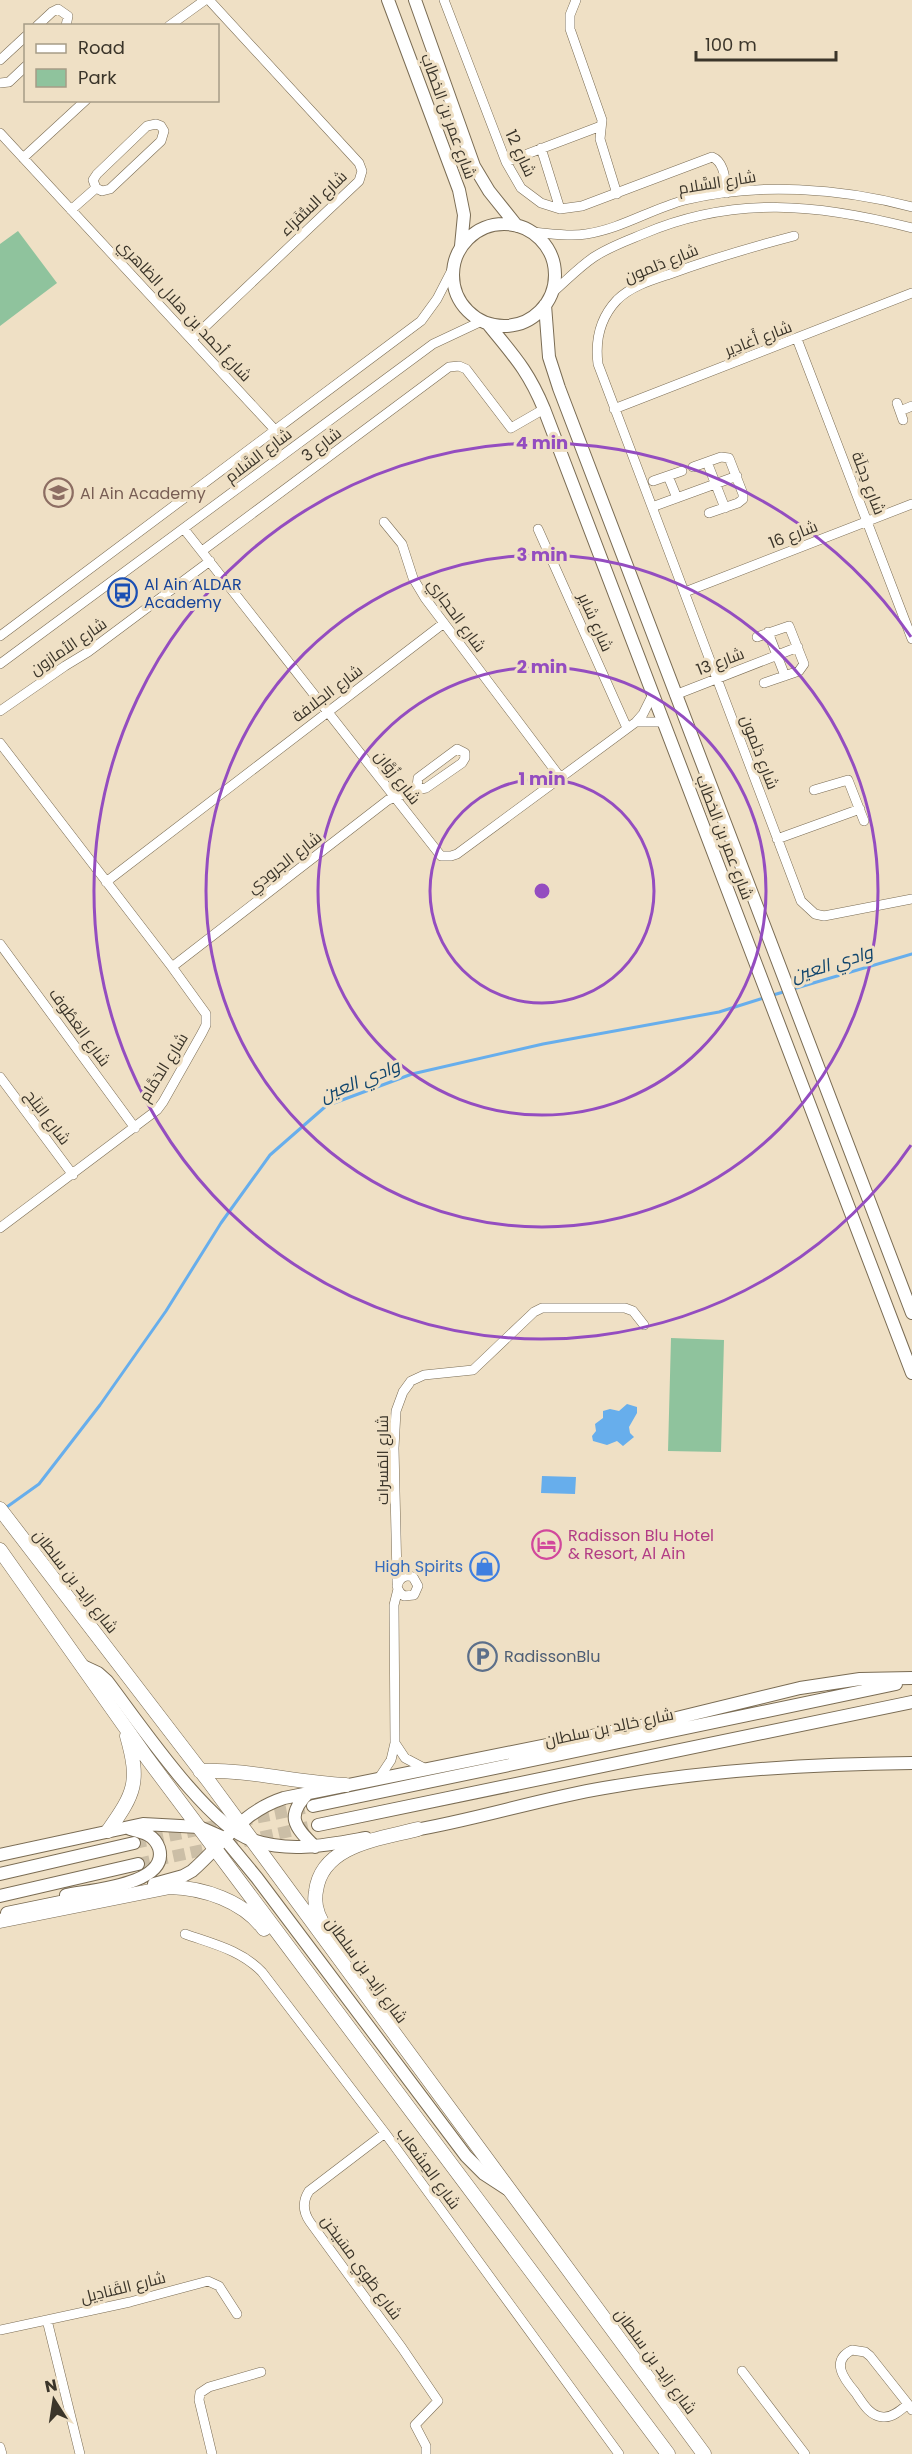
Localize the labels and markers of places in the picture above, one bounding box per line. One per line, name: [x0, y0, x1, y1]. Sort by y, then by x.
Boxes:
school or university icon: Al Ain Academy: [43, 477, 75, 509]
place label: Al Ain Academy: [80, 482, 206, 505]
place label: Al Ain ALDAR Academy: [144, 573, 242, 614]
bus stop icon: Al Ain ALDAR Academy: [107, 577, 139, 609]
centre of rings: [532, 881, 552, 901]
place label: Radisson Blu Hotel & Resort, Al Ain: [568, 1524, 714, 1565]
hotel icon: Radisson Blu Hotel & Resort, Al Ain: [531, 1528, 563, 1560]
shop icon: High Spirits: [468, 1550, 500, 1582]
place label: High Spirits: [374, 1555, 463, 1578]
parking icon: RadissonBlu: [467, 1640, 499, 1672]
place label: RadissonBlu: [504, 1645, 600, 1668]

